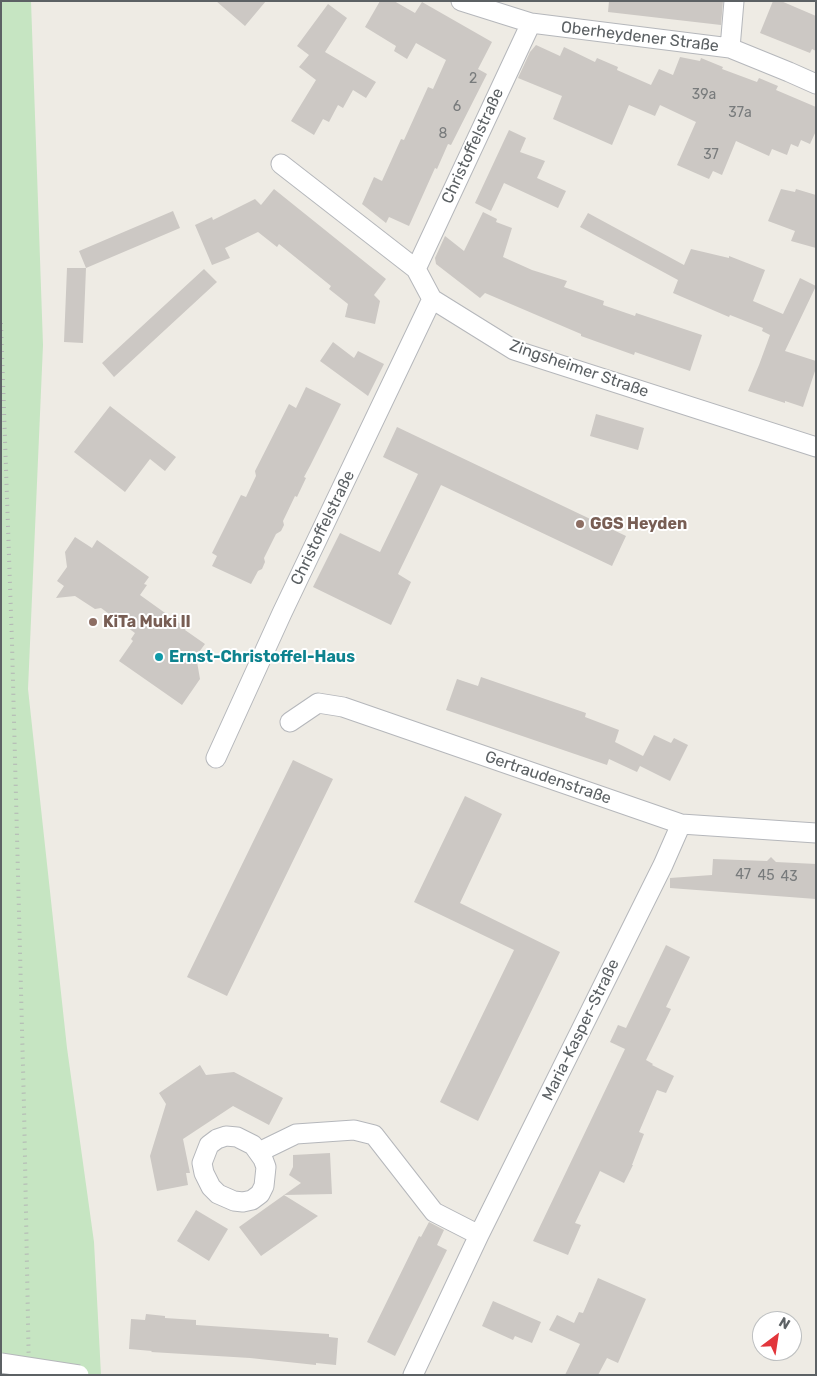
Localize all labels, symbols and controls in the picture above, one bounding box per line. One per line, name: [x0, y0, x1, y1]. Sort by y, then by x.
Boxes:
street label: Oberheydener Straße: [560, 18, 720, 56]
house number: 2: [469, 71, 477, 87]
street label: Christoffelstraße: [438, 85, 508, 207]
house number: 39a: [692, 87, 716, 103]
house number: 6: [453, 99, 461, 115]
house number: 37a: [728, 105, 752, 121]
house number: 8: [439, 126, 447, 142]
house number: 37: [703, 147, 719, 163]
street label: Zingsheimer Straße: [507, 336, 651, 402]
street label: Christoffelstraße: [287, 468, 359, 588]
place label: GGS Heyden: [590, 514, 687, 534]
marker: GGS Heyden: [574, 518, 586, 530]
place label: KiTa Muki II: [103, 612, 191, 632]
marker: KiTa Muki II: [87, 616, 99, 628]
place label: Ernst-Christoffel-Haus: [169, 647, 355, 667]
marker: Ernst-Christoffel-Haus: [153, 651, 165, 663]
street label: Gertraudenstraße: [482, 747, 614, 809]
house number: 47: [735, 867, 751, 883]
house number: 45: [757, 868, 775, 884]
house number: 43: [780, 869, 798, 885]
street label: Maria-Kasper-Straße: [538, 956, 624, 1104]
north arrow: [752, 1311, 802, 1361]
text: N: [776, 1314, 793, 1333]

